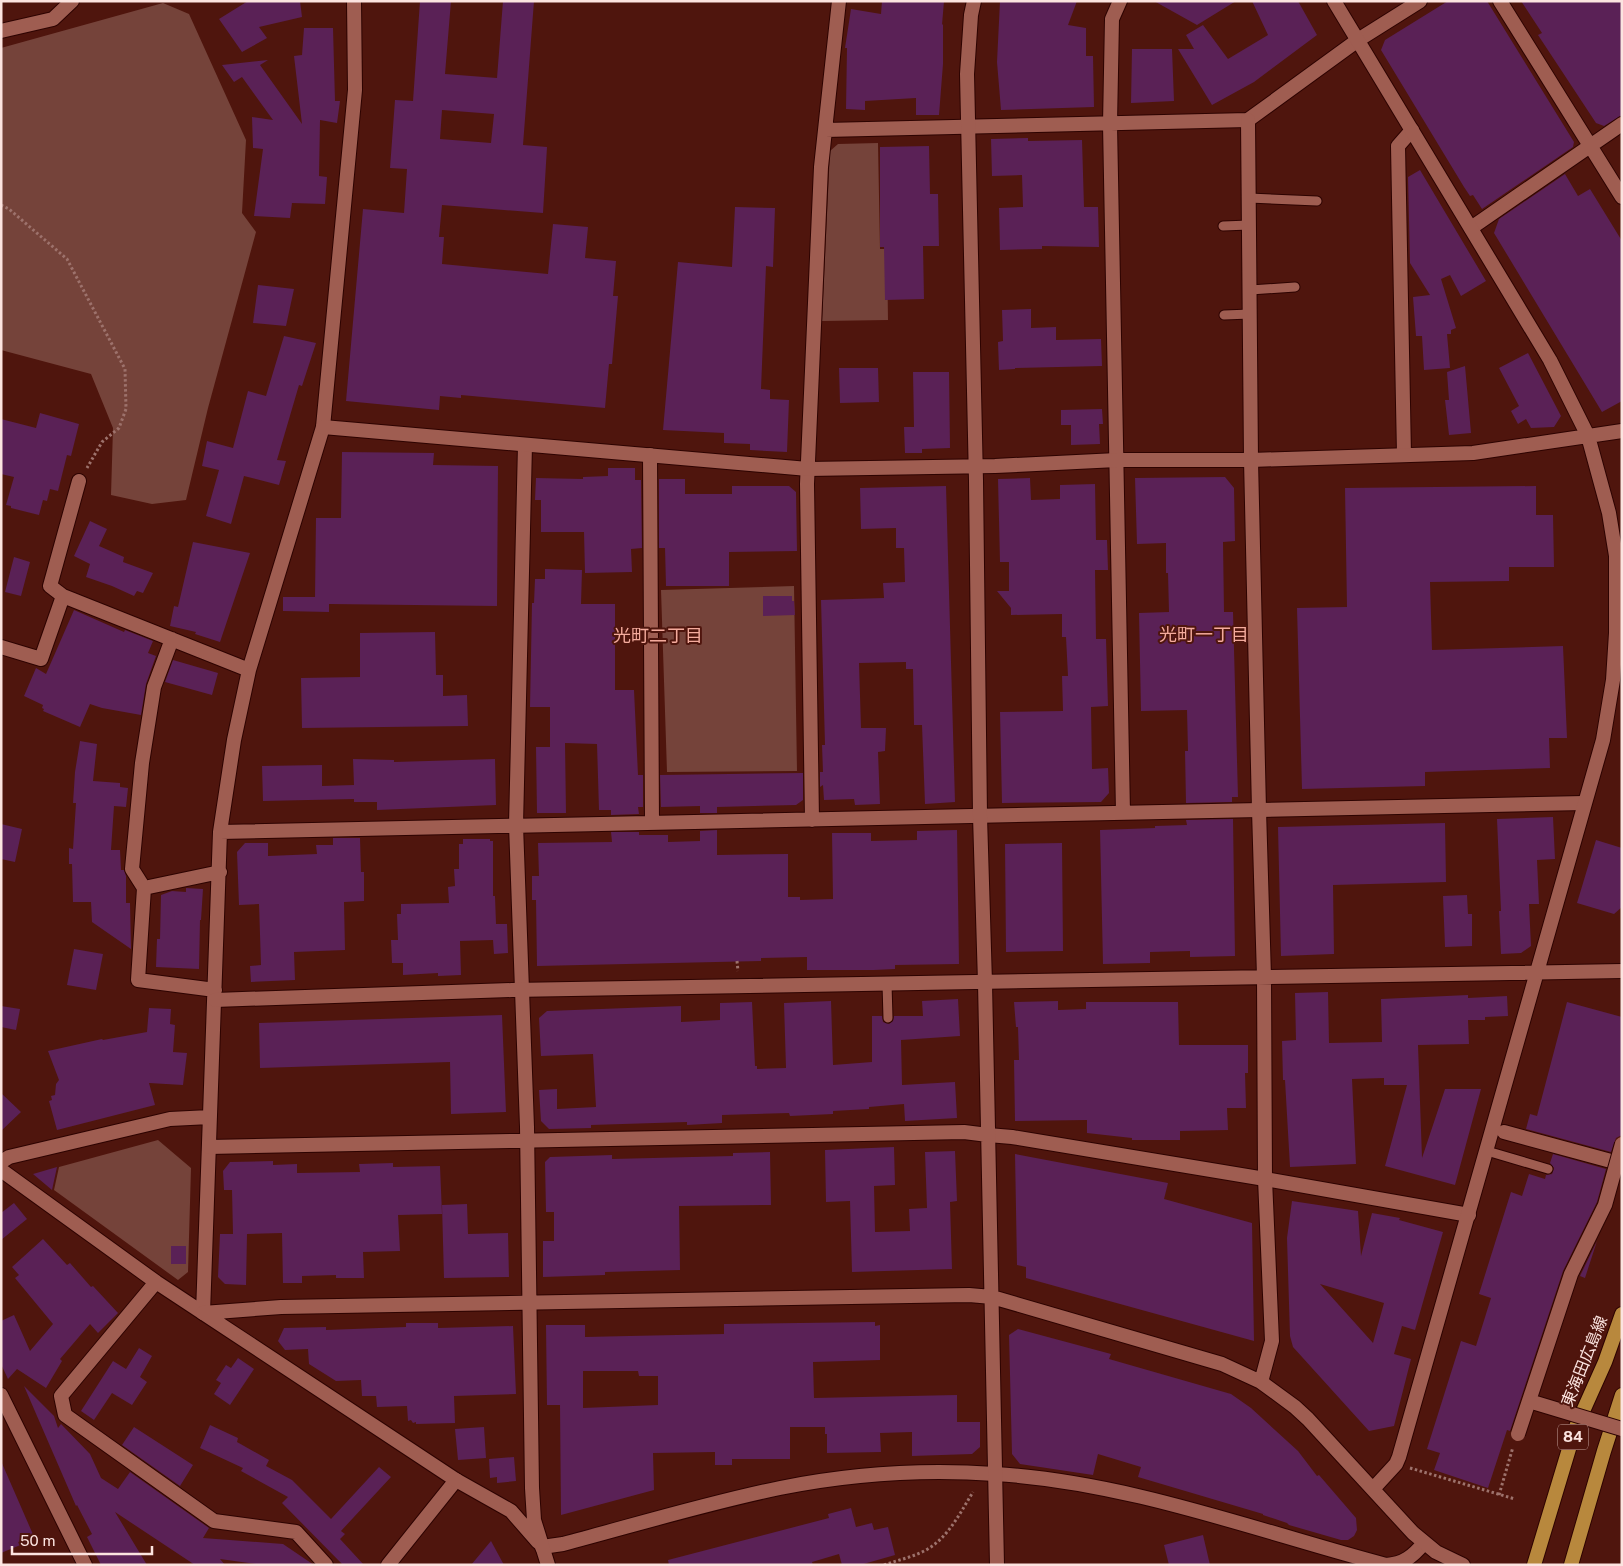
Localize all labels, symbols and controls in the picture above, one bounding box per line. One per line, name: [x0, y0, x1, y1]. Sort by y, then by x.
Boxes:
district label: 光町一丁目: [1159, 624, 1249, 645]
district label: 光町二丁目: [613, 625, 703, 646]
street label: 東海田広島線: [1558, 1313, 1611, 1409]
road number: 84: [1558, 1424, 1588, 1450]
scale bar: [12, 1524, 152, 1556]
text: 50 m: [20, 1532, 55, 1549]

